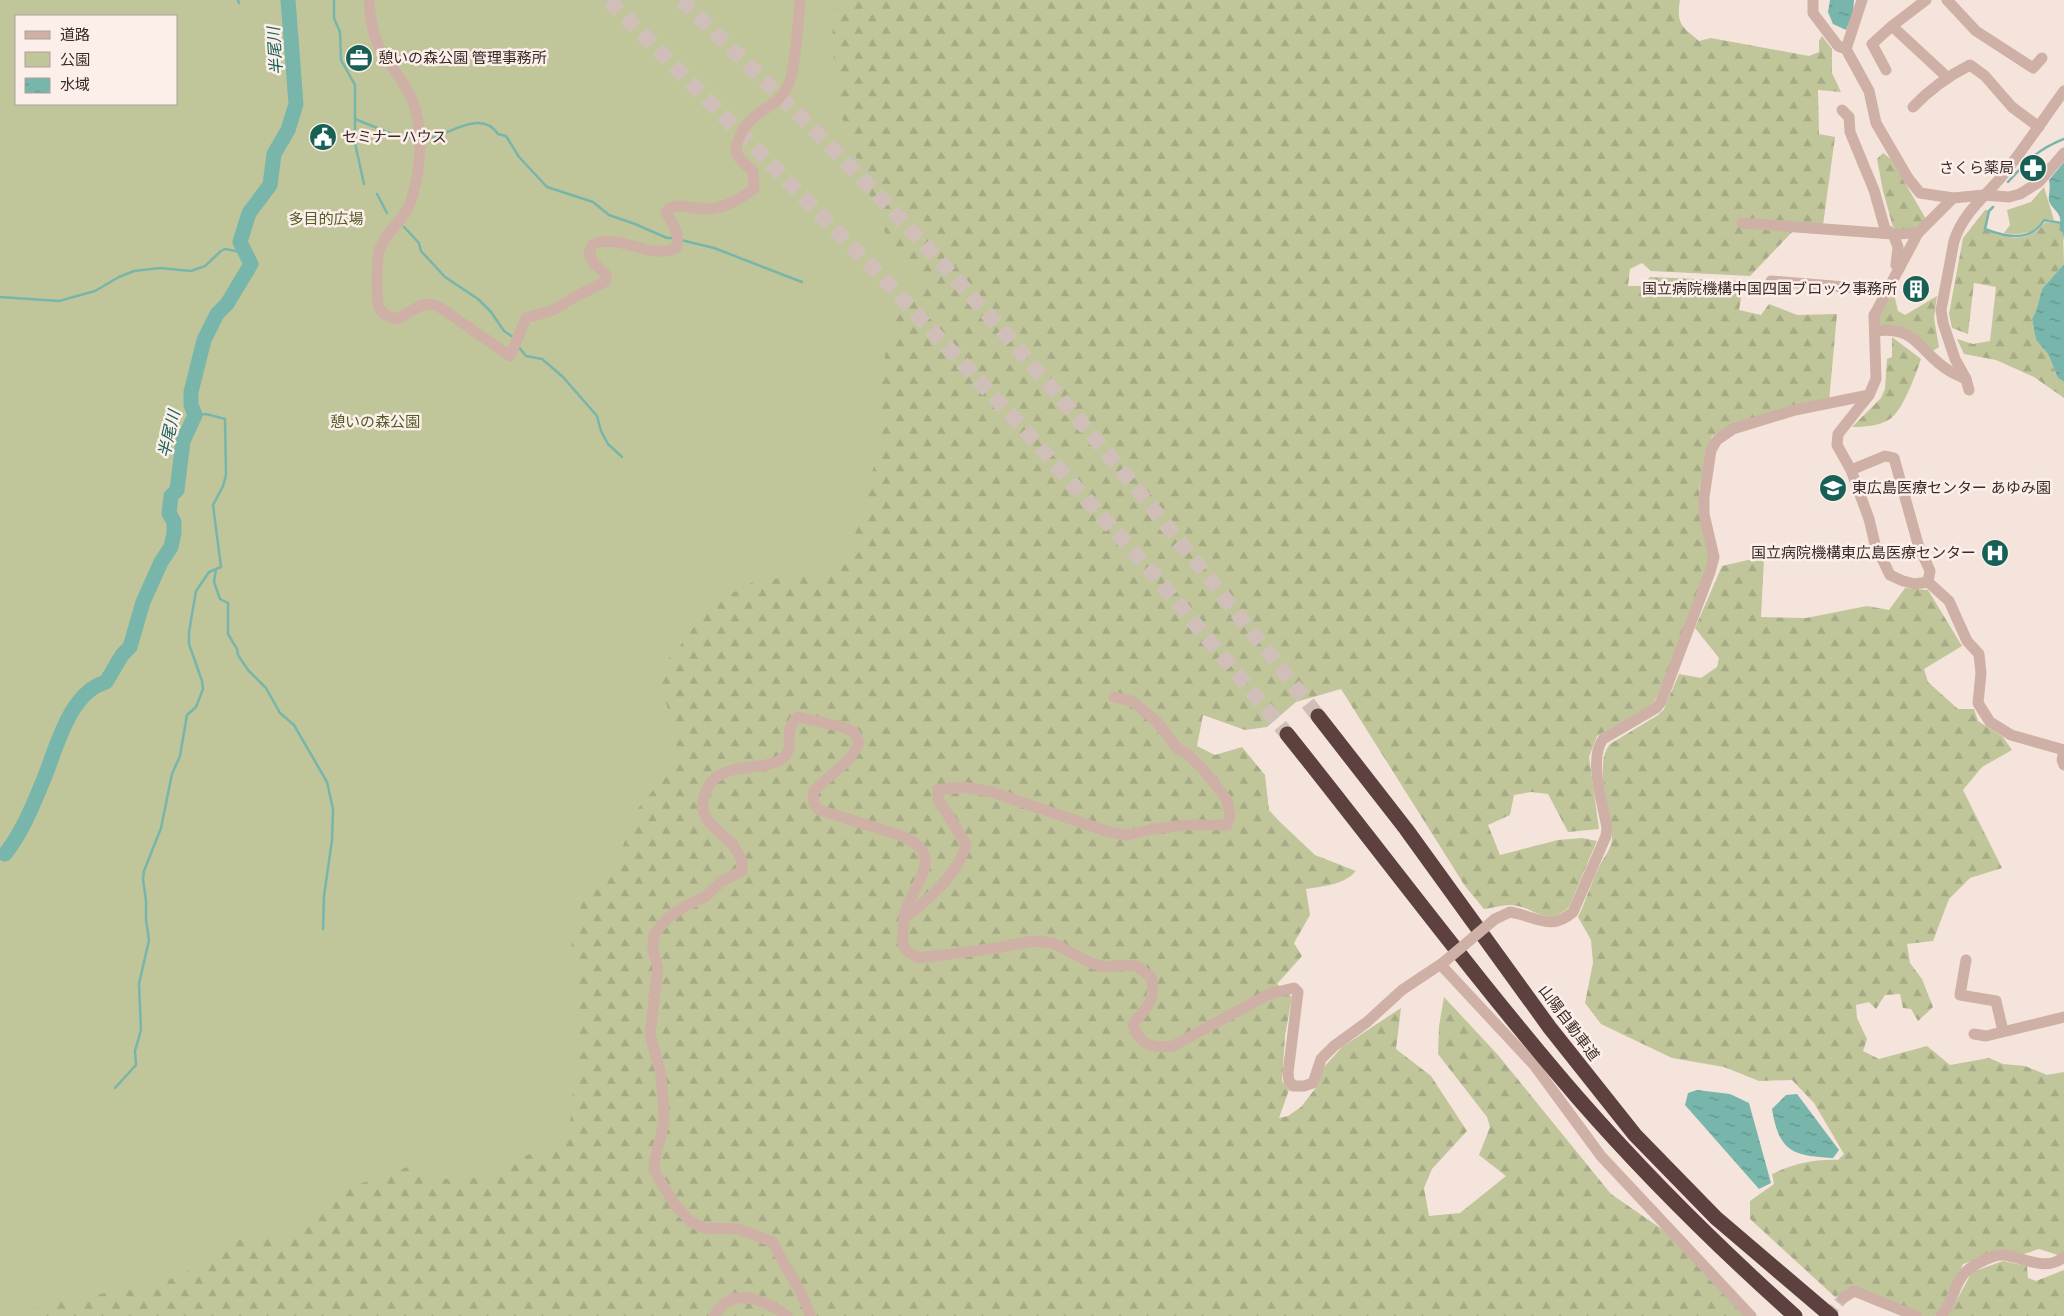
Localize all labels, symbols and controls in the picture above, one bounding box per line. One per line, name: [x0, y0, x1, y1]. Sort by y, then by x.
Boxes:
legend: [15, 15, 178, 105]
water label: 半尾川: [264, 24, 286, 76]
text: 道路: [60, 26, 90, 44]
office icon: 憩いの森公園 管理事務所: [344, 43, 374, 73]
place label: 憩いの森公園 管理事務所: [378, 49, 547, 67]
text: 公園: [60, 51, 90, 69]
text: 水域: [60, 76, 90, 94]
public building icon: セミナーハウス: [308, 122, 338, 152]
place label: セミナーハウス: [342, 128, 447, 146]
pharmacy icon: さくら薬局: [2018, 153, 2048, 183]
place label: さくら薬局: [1939, 159, 2014, 177]
park label: 多目的広場: [288, 210, 364, 228]
building icon: 国立病院機構中国四国ブロック事務所: [1901, 274, 1931, 304]
place label: 国立病院機構中国四国ブロック事務所: [1642, 280, 1897, 298]
water label: 半尾川: [154, 407, 184, 460]
park label: 憩いの森公園: [330, 413, 420, 431]
school or university icon: 東広島医療センター あゆみ園: [1818, 473, 1848, 503]
place label: 東広島医療センター あゆみ園: [1852, 479, 2051, 497]
hospital icon: 国立病院機構東広島医療センター: [1980, 538, 2010, 568]
place label: 国立病院機構東広島医療センター: [1751, 544, 1976, 562]
street label: 山陽自動車道: [1535, 982, 1603, 1064]

